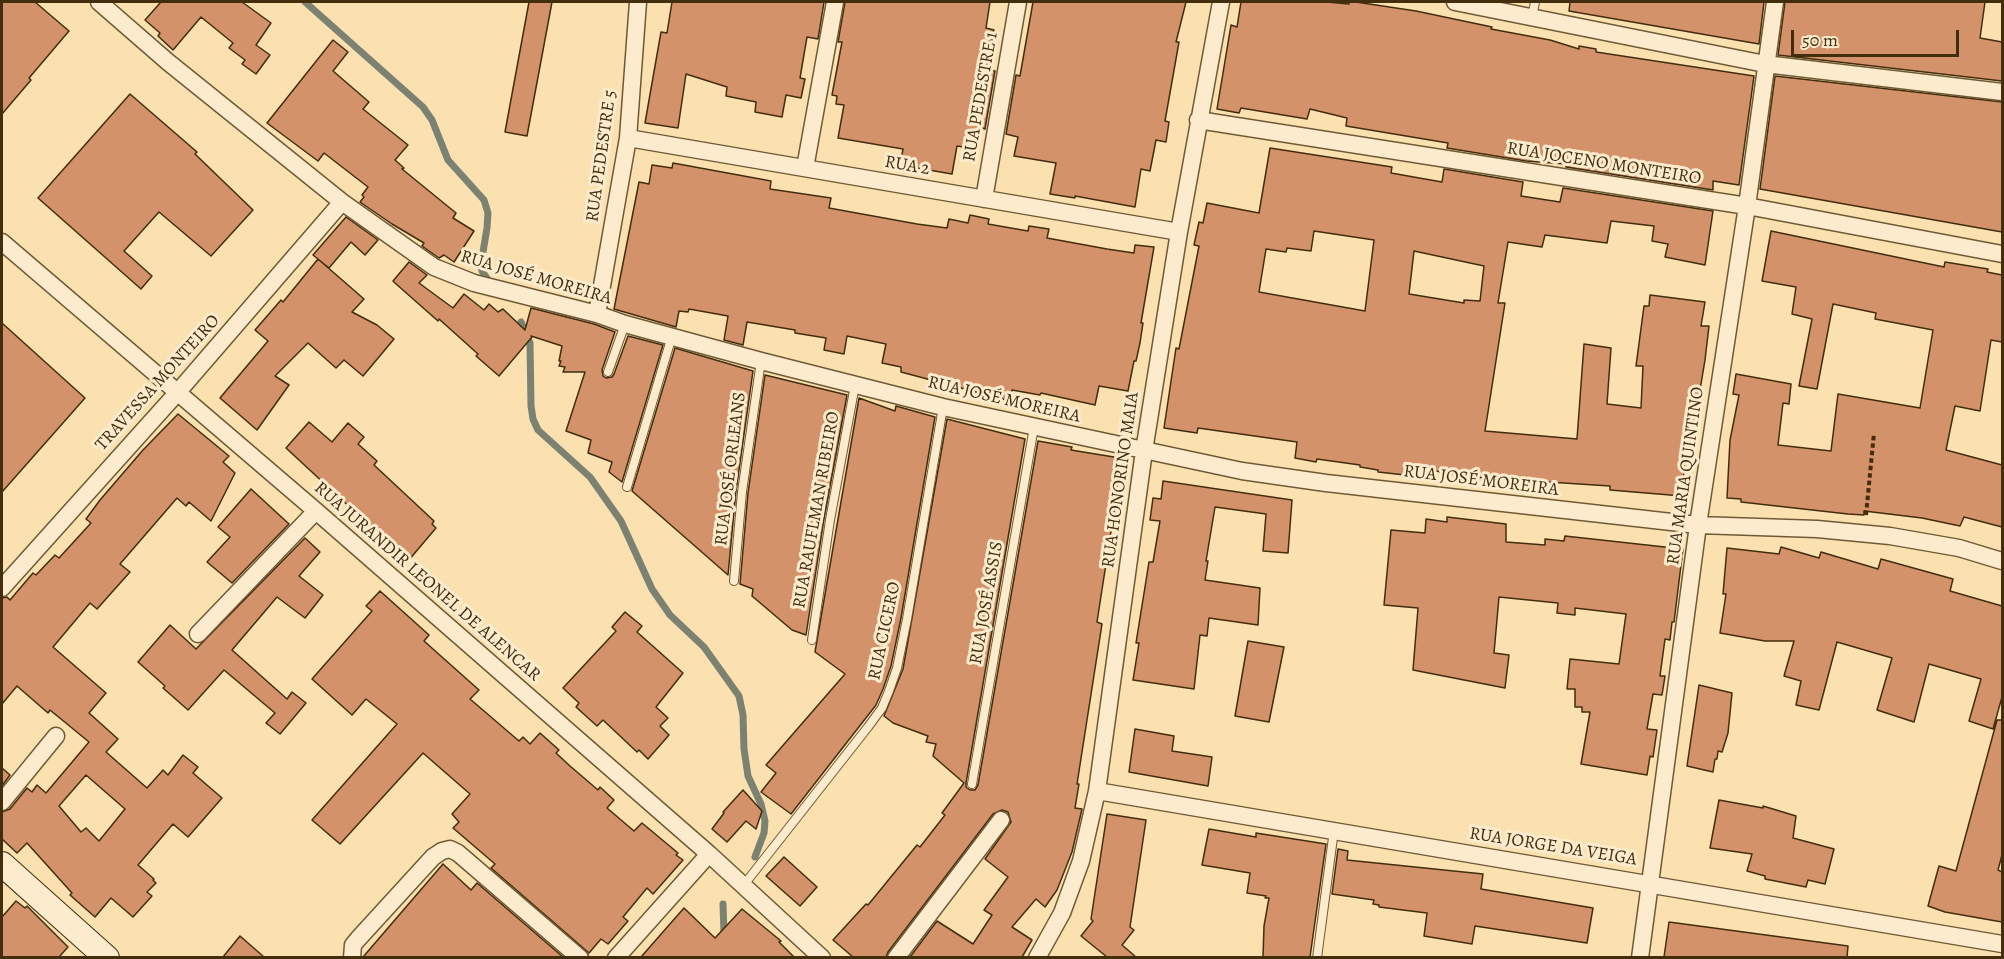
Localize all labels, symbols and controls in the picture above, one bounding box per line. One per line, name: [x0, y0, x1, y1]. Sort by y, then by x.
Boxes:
scale bar: [1794, 18, 1962, 56]
text: 50 m: [1802, 28, 1838, 52]
street label: RUA PEDESTRE 1: [959, 30, 1003, 164]
street label: RUA PEDESTRE 5: [582, 89, 622, 223]
street label: RUA JOCENO MONTEIRO: [1505, 138, 1703, 190]
street label: RUA 2: [883, 151, 931, 181]
street label: RUA JOSÉ MOREIRA: [458, 246, 614, 310]
street label: TRAVESSA MONTEIRO: [91, 310, 225, 456]
street label: RUA JOSÉ MOREIRA: [926, 372, 1082, 428]
street label: RUA MARIA QUINTINO: [1663, 386, 1709, 566]
street label: RUA JOSÉ ORLEANS: [711, 391, 751, 547]
street label: RUA HONORINO MAIA: [1098, 391, 1144, 569]
street label: RUA RAUFLMAN RIBEIRO: [789, 410, 845, 610]
street label: RUA JOSÉ MOREIRA: [1402, 461, 1560, 501]
street label: RUA JURANDIR LEONEL DE ALENCAR: [309, 478, 545, 686]
street label: RUA JOSÉ ASSIS: [966, 540, 1008, 666]
street label: RUA CICERO: [864, 580, 906, 682]
street label: RUA JORGE DA VEIGA: [1468, 823, 1638, 871]

